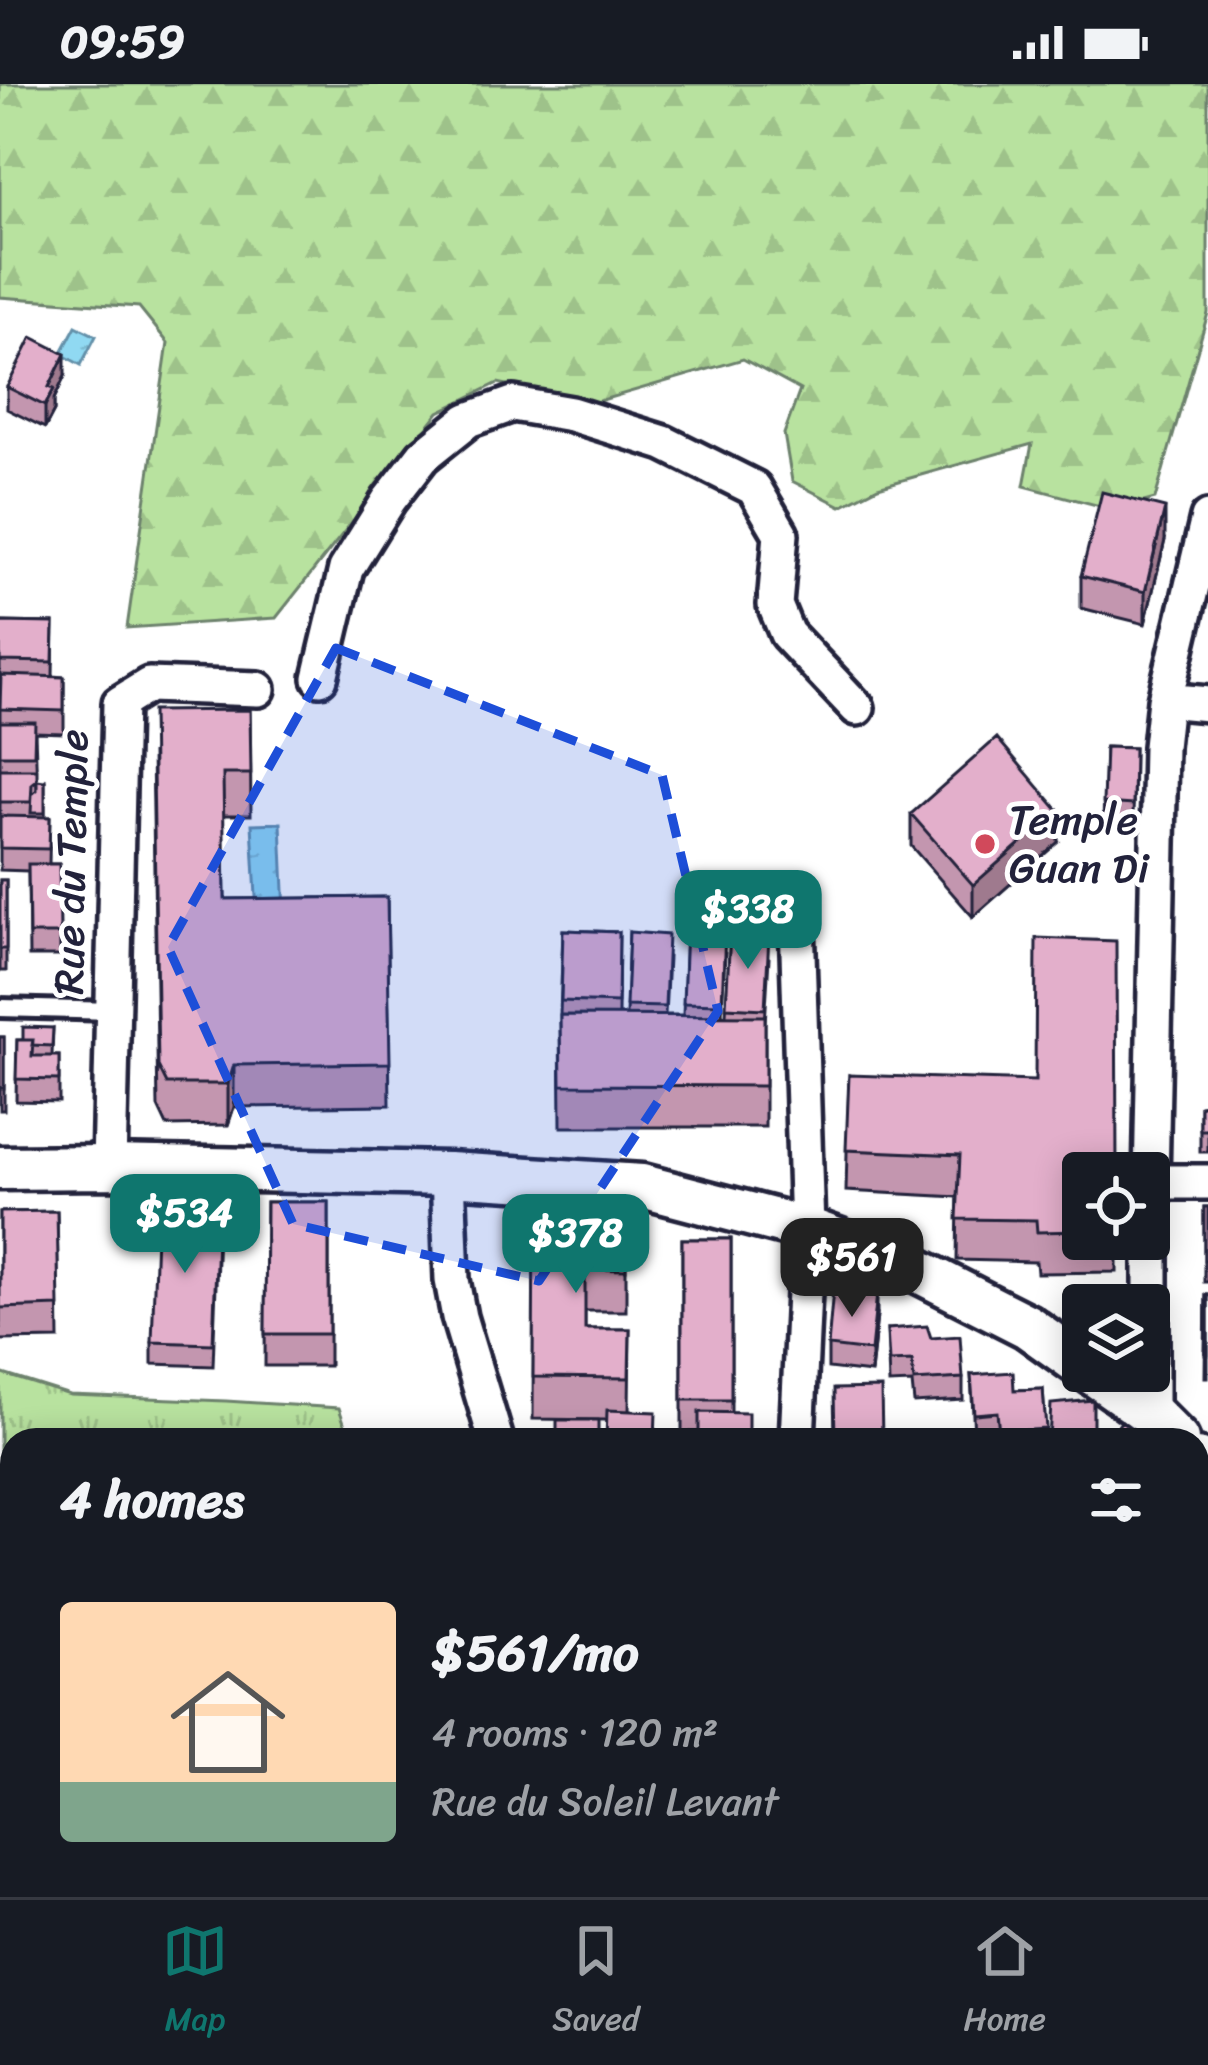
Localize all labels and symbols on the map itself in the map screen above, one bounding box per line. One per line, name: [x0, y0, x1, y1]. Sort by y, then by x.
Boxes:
street label: Rue du Temple: [32, 729, 110, 995]
place label: Temple Guan Di: [1009, 783, 1150, 905]
marker: Temple Guan Di: [972, 831, 998, 857]
pin: $338: [677, 870, 819, 972]
pin: $534: [114, 1174, 256, 1276]
pin: $378: [505, 1194, 647, 1296]
pin: $561: [781, 1218, 923, 1320]

